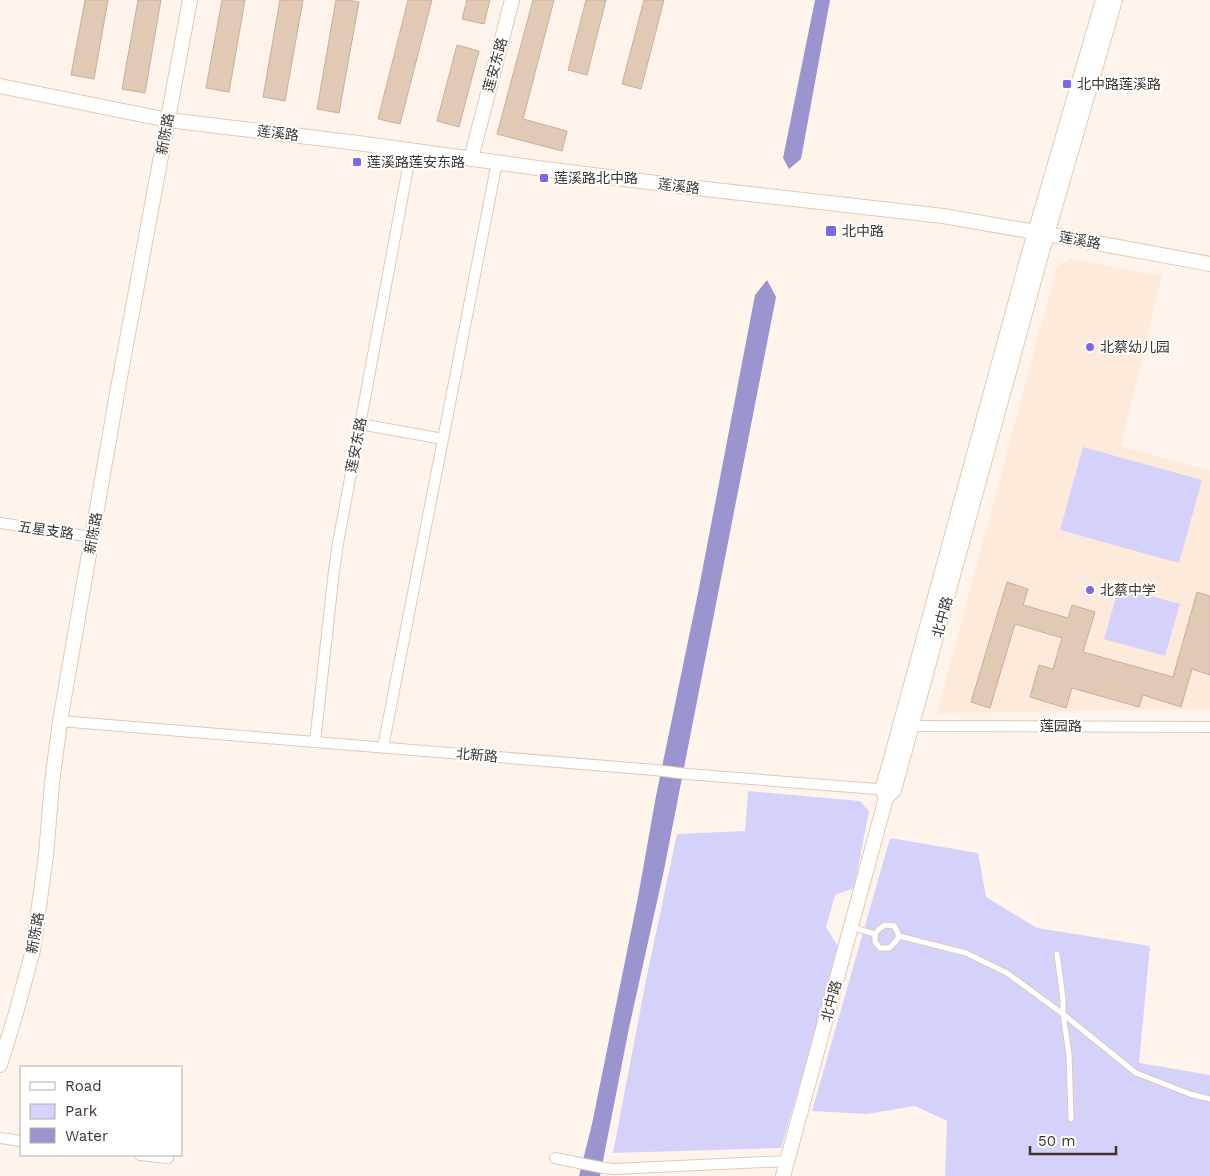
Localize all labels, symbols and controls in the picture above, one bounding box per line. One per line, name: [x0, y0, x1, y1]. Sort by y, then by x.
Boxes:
street label: 莲安东路: [480, 36, 510, 94]
place label: 北中路莲溪路: [1077, 76, 1161, 92]
marker: 北中路莲溪路: [1061, 78, 1073, 90]
street label: 新陈路: [153, 112, 177, 156]
street label: 莲溪路: [256, 123, 300, 143]
place label: 莲溪路莲安东路: [367, 154, 465, 170]
marker: 莲溪路莲安东路: [351, 156, 363, 168]
place label: 莲溪路北中路: [554, 170, 638, 186]
marker: 莲溪路北中路: [538, 172, 550, 184]
street label: 莲溪路: [657, 176, 701, 196]
place label: 北中路: [842, 223, 884, 239]
marker: 北中路: [824, 224, 838, 238]
street label: 莲溪路: [1058, 228, 1102, 252]
place label: 北蔡幼儿园: [1100, 339, 1170, 355]
marker: 北蔡幼儿园: [1084, 341, 1096, 353]
street label: 莲安东路: [343, 416, 369, 474]
street label: 新陈路: [81, 511, 105, 555]
street label: 五星支路: [17, 518, 75, 542]
place label: 北蔡中学: [1100, 582, 1156, 598]
marker: 北蔡中学: [1084, 584, 1096, 596]
street label: 北中路: [929, 595, 955, 639]
street label: 莲园路: [1040, 718, 1082, 734]
street label: 北新路: [455, 745, 499, 765]
street label: 新陈路: [23, 911, 47, 955]
street label: 北中路: [818, 979, 844, 1023]
legend: [20, 1066, 182, 1156]
text: Road: [65, 1077, 102, 1095]
text: Park: [65, 1102, 98, 1120]
scale bar: [1030, 1124, 1116, 1156]
text: Water: [65, 1127, 108, 1145]
text: 50 m: [1038, 1132, 1075, 1150]

